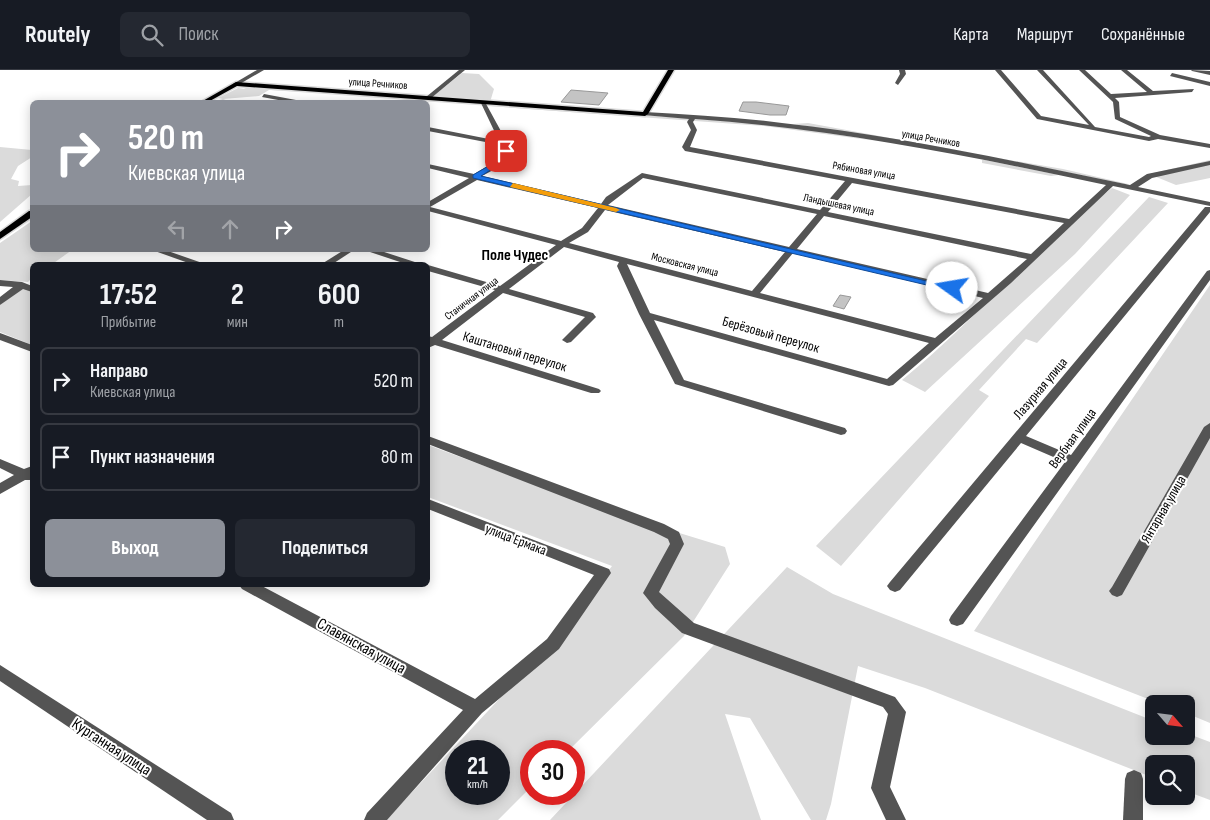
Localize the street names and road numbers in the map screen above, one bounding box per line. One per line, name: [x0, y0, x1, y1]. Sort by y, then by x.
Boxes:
street label: улица Речников: [348, 75, 408, 92]
street label: улица Речников: [901, 127, 961, 150]
street label: Рябиновая улица: [831, 159, 896, 182]
street label: Ландышевая улица: [802, 191, 876, 218]
street label: Московская улица: [650, 250, 720, 279]
street label: Станичная улица: [442, 274, 501, 323]
street label: Берёзовый переулок: [720, 313, 822, 357]
street label: Каштановый переулок: [461, 328, 570, 376]
street label: Лазурная улица: [1010, 354, 1071, 423]
street label: Вербная улица: [1045, 405, 1100, 472]
street label: Янтарная улица: [1137, 473, 1190, 546]
street label: улица Ермака: [483, 520, 549, 559]
street label: Славянская улица: [314, 614, 409, 678]
street label: Курганная улица: [68, 715, 154, 780]

